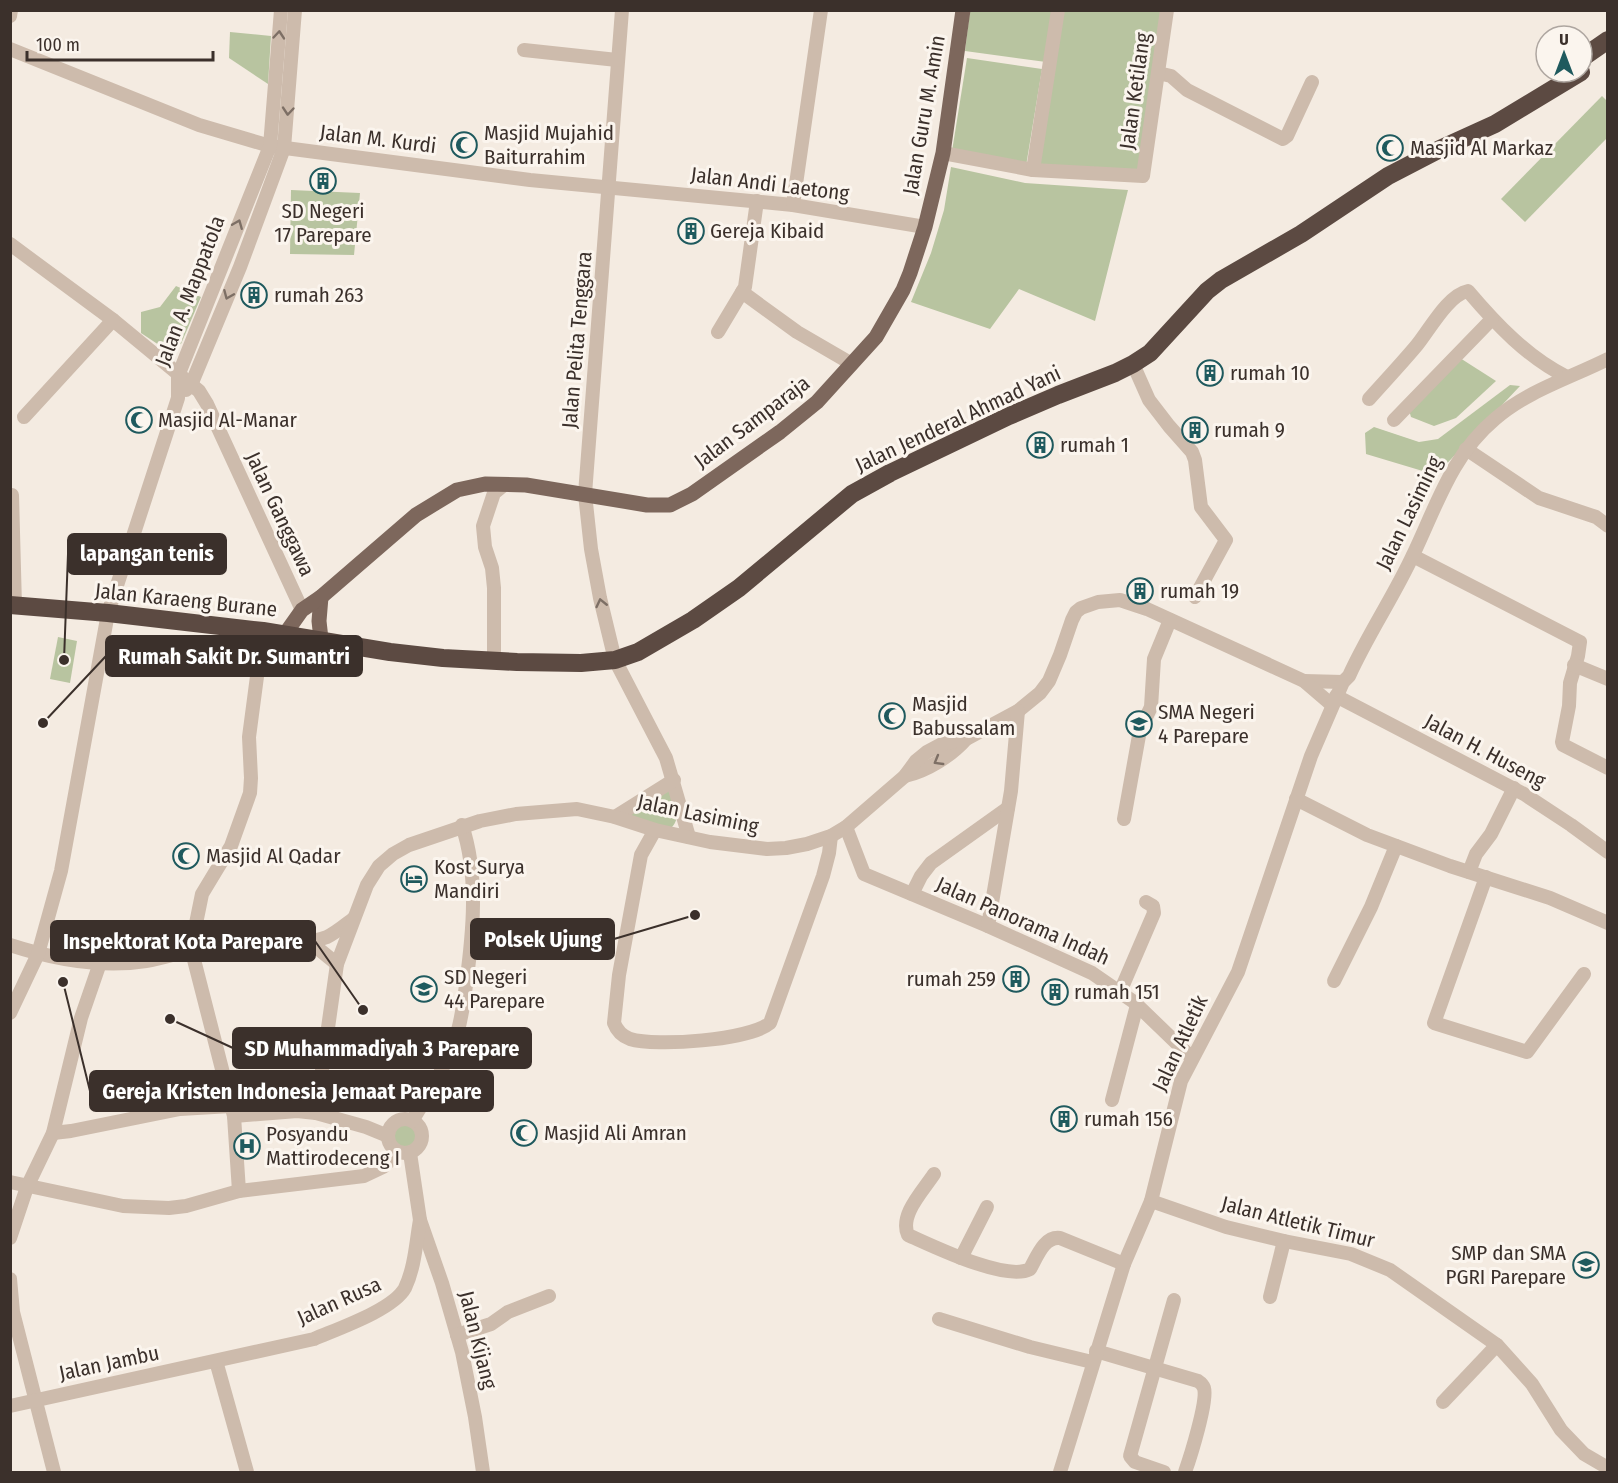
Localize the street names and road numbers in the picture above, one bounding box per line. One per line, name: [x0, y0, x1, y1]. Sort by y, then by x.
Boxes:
street label: Jalan Ketilang: [1114, 31, 1156, 151]
street label: Jalan Guru M. Amin: [897, 33, 951, 197]
street label: Jalan M. Kurdi: [318, 119, 438, 159]
street label: Jalan Andi Laetong: [689, 161, 851, 207]
street label: Jalan A. Mappatola: [149, 212, 231, 370]
street label: Jalan Pelita Tenggara: [556, 250, 598, 430]
street label: Jalan Jenderal Ahmad Yani: [851, 360, 1065, 478]
street label: Jalan Samparaja: [689, 370, 815, 474]
street label: Jalan Ganggawa: [240, 448, 320, 580]
street label: Jalan Lasiming: [1370, 452, 1448, 574]
street label: Jalan Karaeng Burane: [94, 578, 278, 622]
street label: Jalan H. Huseng: [1420, 708, 1550, 794]
street label: Jalan Lasiming: [635, 788, 761, 840]
street label: Jalan Panorama Indah: [932, 871, 1114, 971]
street label: Jalan Atletik: [1146, 991, 1214, 1095]
street label: Jalan Atletik Timur: [1218, 1190, 1378, 1254]
street label: Jalan Rusa: [293, 1271, 385, 1331]
street label: Jalan Kijang: [453, 1288, 503, 1392]
street label: Jalan Jambu: [56, 1340, 162, 1386]

